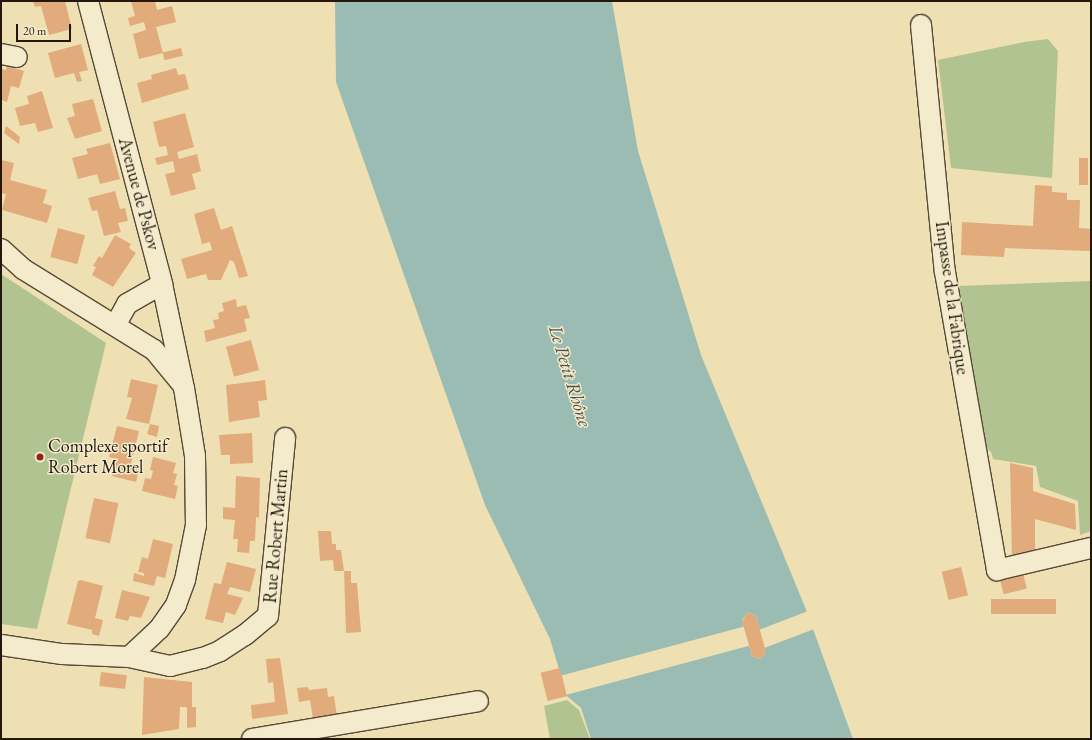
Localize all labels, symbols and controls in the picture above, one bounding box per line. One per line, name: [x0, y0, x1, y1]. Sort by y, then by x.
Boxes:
scale bar: [18, 16, 73, 42]
text: 20 m: [23, 23, 46, 39]
street label: Avenue de Pskov: [114, 135, 164, 253]
street label: Impasse de la Fabrique: [931, 220, 973, 376]
water label: Le Petit Rhône: [544, 322, 596, 430]
place label: Complexe sportif Robert Morel: [48, 436, 168, 478]
marker: Complexe sportif Robert Morel: [35, 452, 45, 462]
street label: Rue Robert Martin: [259, 468, 293, 604]

